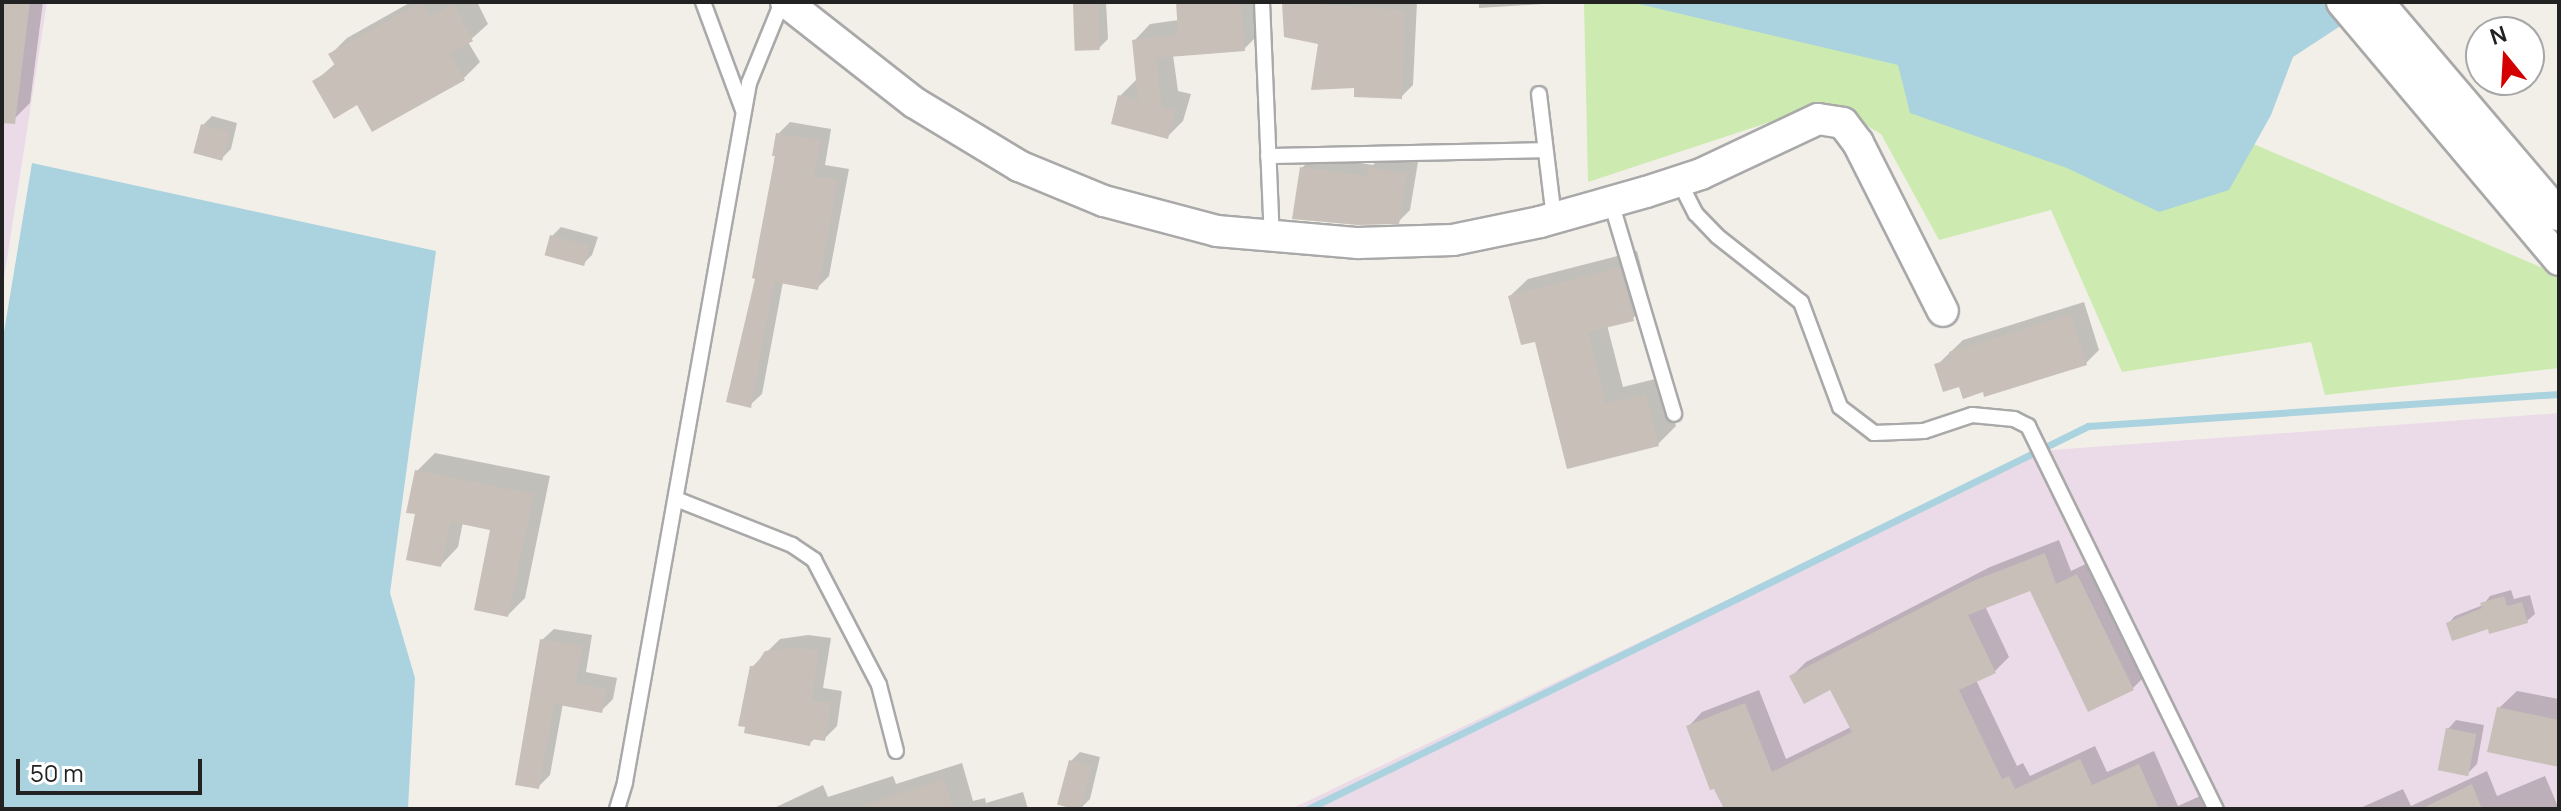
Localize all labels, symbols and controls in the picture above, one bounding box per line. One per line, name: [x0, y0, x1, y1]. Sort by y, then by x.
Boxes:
north arrow: [2465, 16, 2545, 96]
text: N: [2486, 18, 2510, 52]
scale bar: [20, 743, 206, 793]
text: 50 m: [30, 756, 84, 789]

